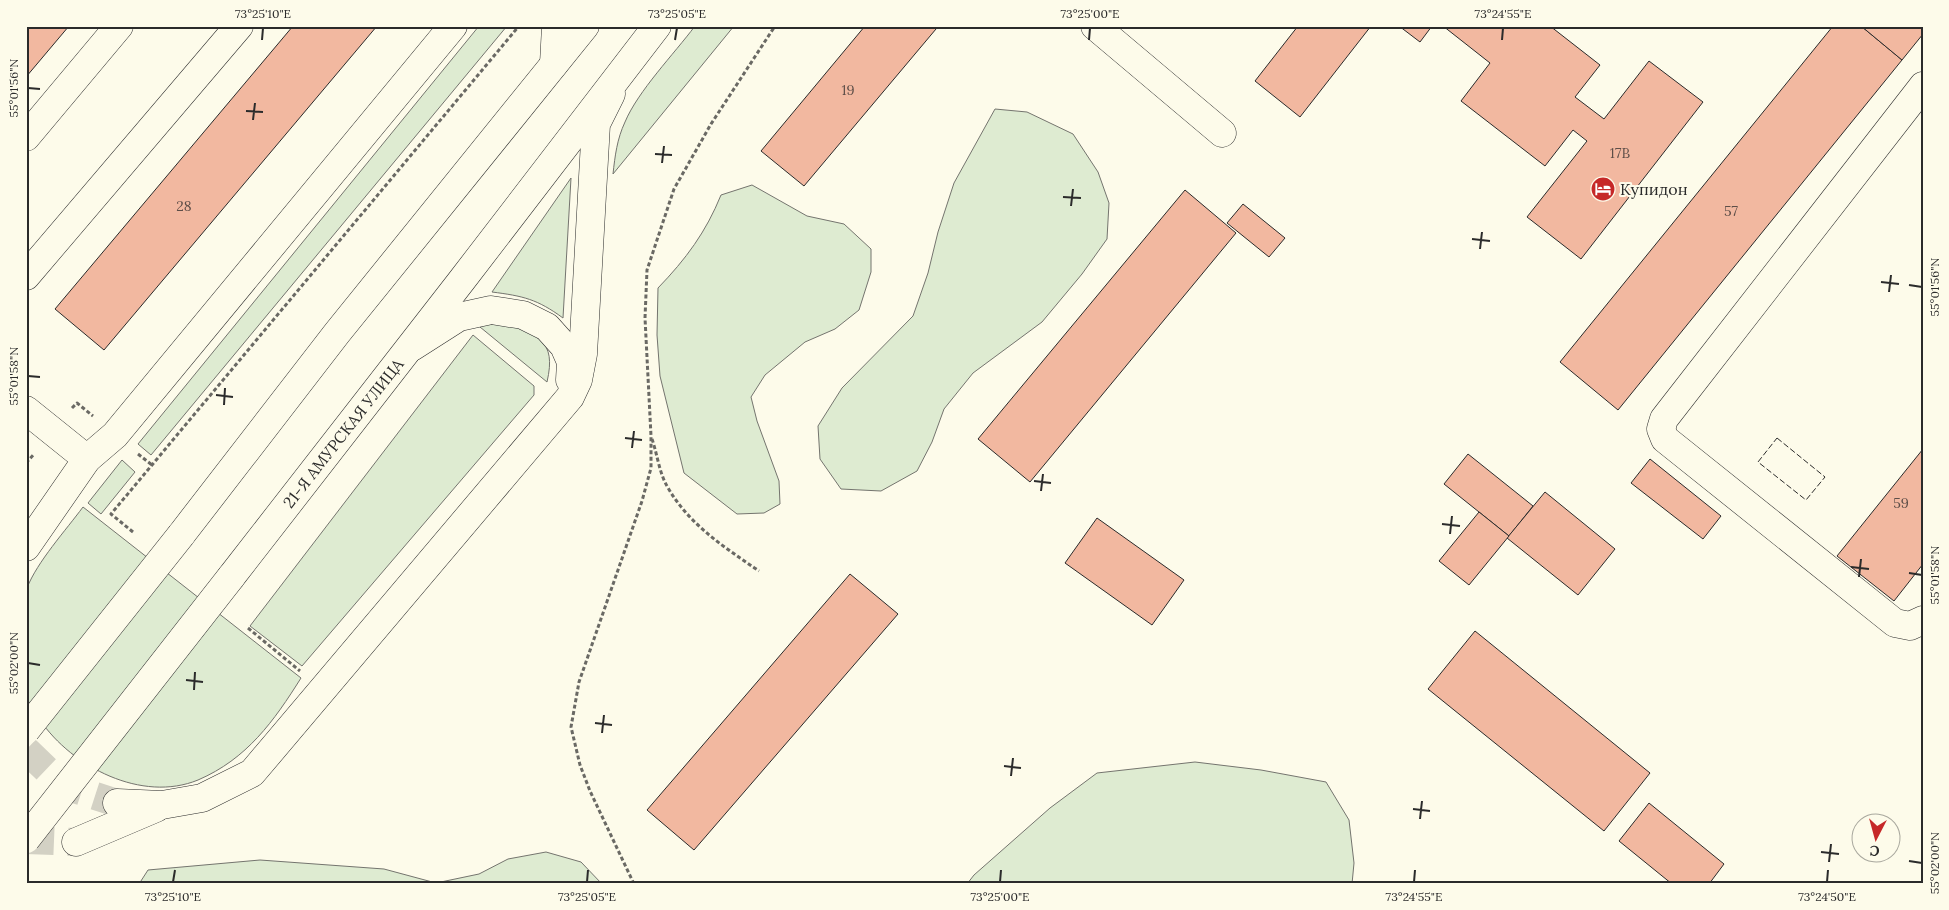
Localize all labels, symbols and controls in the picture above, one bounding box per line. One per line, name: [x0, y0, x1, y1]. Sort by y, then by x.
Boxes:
text: 73°25'10"E: [235, 6, 291, 21]
text: 73°25'05"E: [648, 6, 706, 21]
text: 73°25'00"E: [1060, 6, 1120, 21]
text: 73°24'55"E: [1475, 6, 1531, 21]
text: 55°01'56"N: [6, 58, 21, 118]
house number: 19: [841, 81, 855, 99]
house number: 17В: [1610, 144, 1630, 162]
hotel icon: Купидон: [1590, 176, 1616, 202]
place label: Купидон: [1620, 179, 1688, 199]
house number: 28: [176, 197, 192, 215]
house number: 57: [1724, 202, 1739, 220]
text: 55°01'56"N: [1927, 257, 1942, 317]
text: 55°01'58"N: [6, 347, 21, 405]
street label: 21-Я АМУРСКАЯ УЛИЦА: [279, 354, 408, 512]
house number: 59: [1893, 494, 1909, 512]
text: 55°01'58"N: [1927, 546, 1942, 604]
text: 55°02'00"N: [6, 632, 21, 694]
north arrow: [1852, 812, 1902, 862]
text: 55°02'00"N: [1927, 832, 1942, 894]
text: С: [1869, 841, 1880, 860]
text: 73°25'10"E: [145, 889, 201, 904]
text: 73°25'05"E: [558, 889, 616, 904]
text: 73°25'00"E: [970, 889, 1030, 904]
text: 73°24'55"E: [1386, 889, 1442, 904]
text: 73°24'50"E: [1798, 889, 1856, 904]

